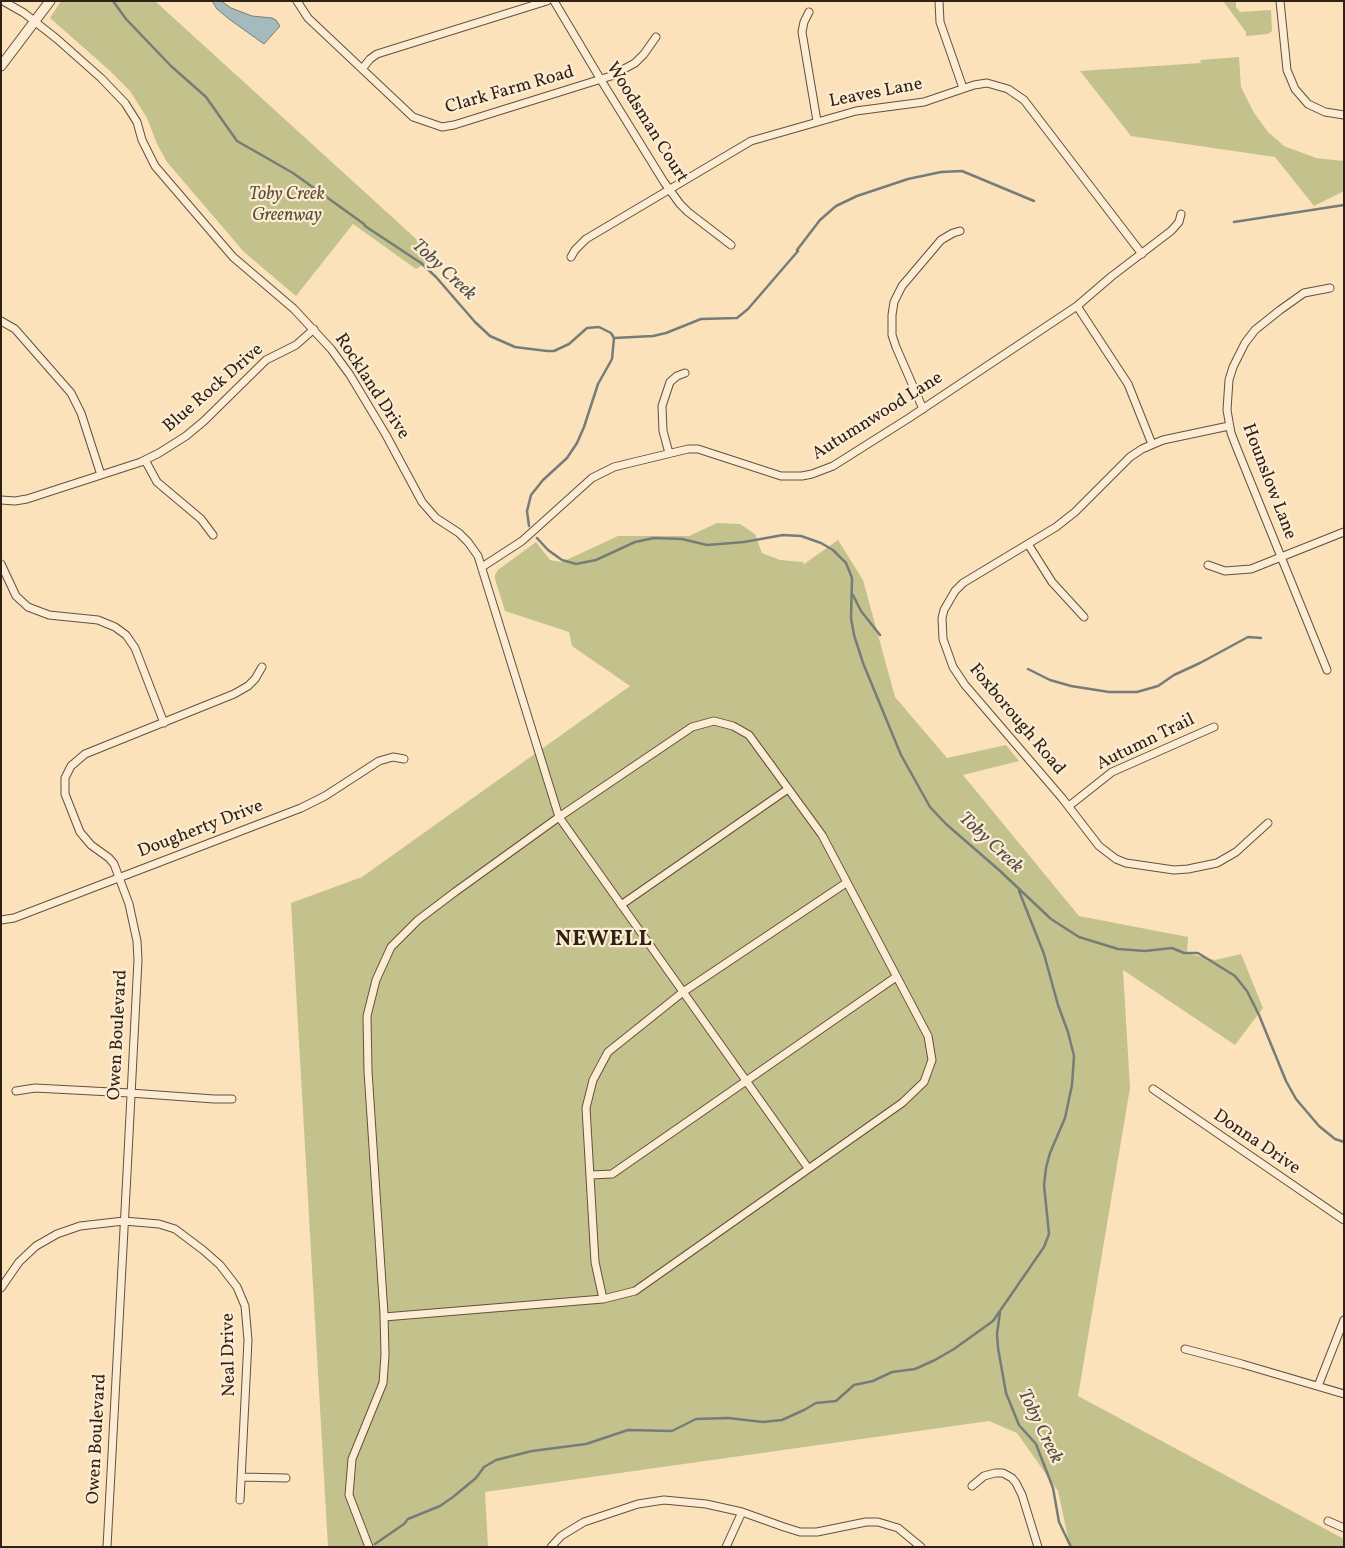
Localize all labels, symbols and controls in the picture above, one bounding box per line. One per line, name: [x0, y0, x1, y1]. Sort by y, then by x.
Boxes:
street label: Woodsman Court: [600, 59, 692, 187]
street label: Clark Farm Road: [443, 62, 577, 120]
street label: Leaves Lane: [828, 74, 924, 114]
park label: Toby Creek Greenway: [249, 185, 325, 228]
water label: Toby Creek: [406, 235, 480, 307]
street label: Rockland Drive: [329, 330, 413, 444]
street label: Blue Rock Drive: [160, 340, 268, 438]
street label: Autumnwood Lane: [809, 368, 947, 466]
street label: Hounslow Lane: [1236, 421, 1300, 543]
street label: Foxborough Road: [963, 660, 1069, 780]
street label: Autumn Trail: [1093, 710, 1199, 776]
street label: Dougherty Drive: [135, 796, 267, 864]
water label: Toby Creek: [953, 808, 1027, 880]
district label: NEWELL: [554, 928, 654, 954]
street label: Owen Boulevard: [105, 969, 133, 1101]
street label: Donna Drive: [1208, 1106, 1304, 1180]
street label: Neal Drive: [218, 1313, 242, 1397]
street label: Owen Boulevard: [84, 1373, 112, 1505]
water label: Toby Creek: [1011, 1386, 1067, 1468]

